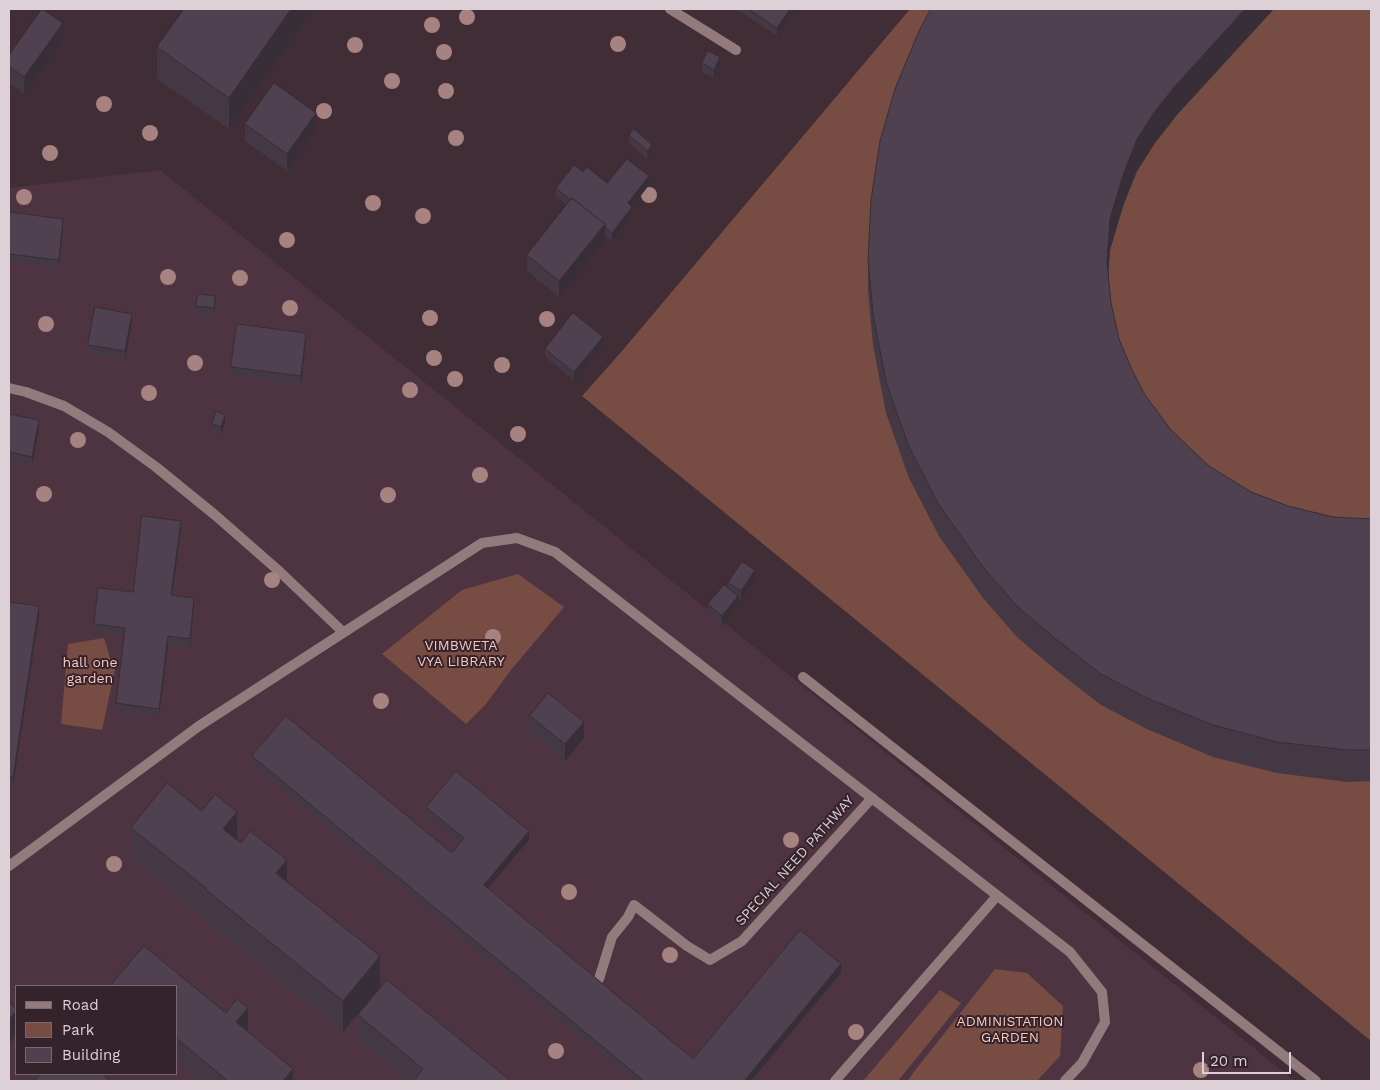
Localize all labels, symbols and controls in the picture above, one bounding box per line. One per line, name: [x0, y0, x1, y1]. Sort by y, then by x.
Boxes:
park label: VIMBWETA VYA LIBRARY: [417, 638, 505, 670]
park label: hall one garden: [62, 655, 118, 688]
street label: SPECIAL NEED PATHWAY: [732, 793, 858, 929]
legend: [15, 985, 178, 1075]
text: Road: [62, 996, 99, 1014]
park label: ADMINISTATION GARDEN: [957, 1014, 1063, 1046]
text: Park: [62, 1021, 94, 1039]
scale bar: [1205, 1042, 1294, 1074]
text: Building: [62, 1046, 120, 1064]
text: 20 m: [1210, 1052, 1248, 1070]

